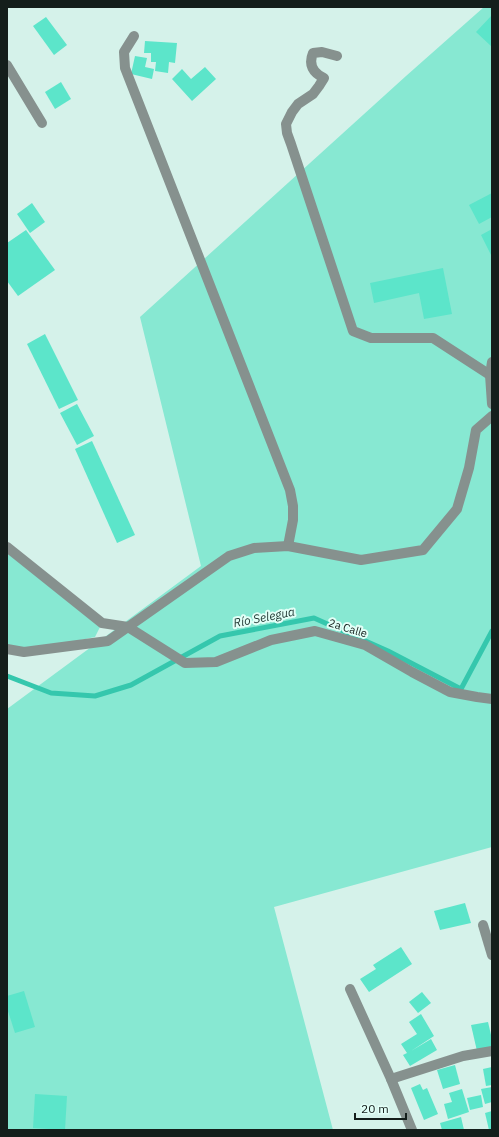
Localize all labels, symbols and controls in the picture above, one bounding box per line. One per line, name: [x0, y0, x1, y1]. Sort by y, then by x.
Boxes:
water label: Río Selegua: [232, 604, 296, 630]
street label: 2a Calle: [327, 615, 369, 641]
scale bar: [355, 1095, 406, 1121]
text: 20 m: [361, 1101, 389, 1116]

